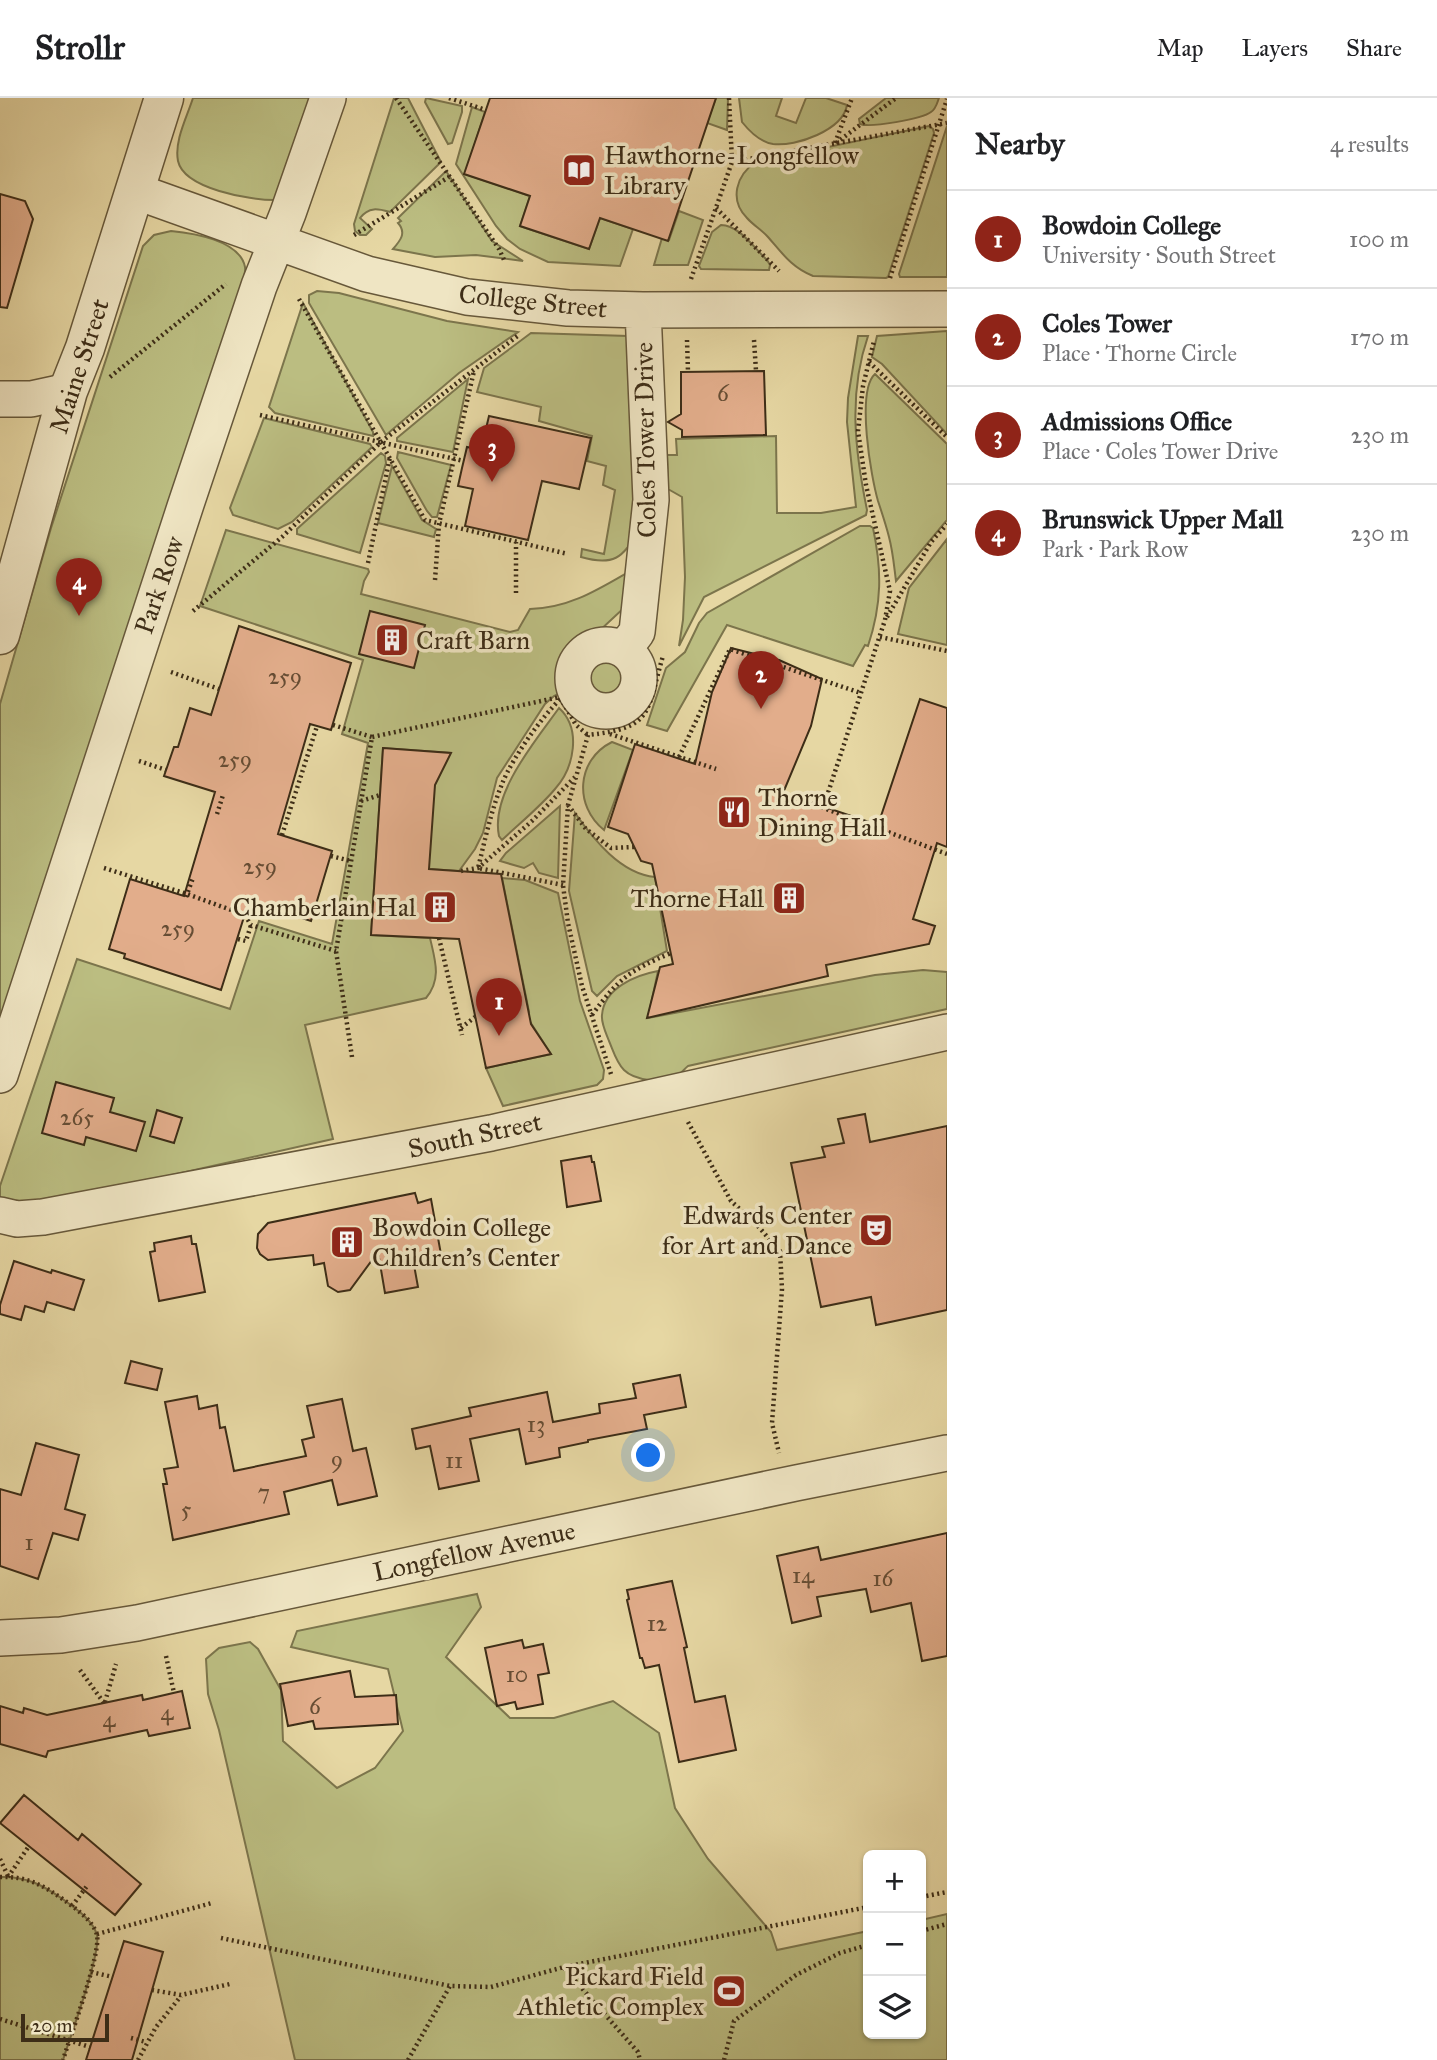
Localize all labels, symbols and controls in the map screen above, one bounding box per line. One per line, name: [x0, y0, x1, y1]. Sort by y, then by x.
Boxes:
text: Strollr: [35, 28, 125, 68]
text: Map: [1157, 33, 1204, 63]
text: Layers: [1242, 33, 1308, 63]
text: Share: [1346, 33, 1402, 63]
text: Nearby: [975, 126, 1065, 162]
text: 4 results: [1330, 130, 1409, 158]
place label: Hawthorne-Longfellow Library: [604, 139, 860, 201]
library icon: Hawthorne-Longfellow Library: [560, 151, 598, 189]
text: Bowdoin College: [1042, 209, 1221, 241]
text: 1: [993, 225, 1003, 253]
text: 100 m: [1349, 225, 1409, 253]
text: University · South Street: [1042, 241, 1276, 269]
street label: College Street: [457, 277, 609, 325]
street label: Maine Street: [42, 294, 116, 438]
text: Coles Tower: [1042, 307, 1172, 339]
text: 2: [992, 323, 1004, 351]
text: 170 m: [1350, 323, 1409, 351]
text: Place · Thorne Circle: [1042, 339, 1237, 367]
street label: Coles Tower Drive: [627, 342, 663, 538]
house number: 6: [717, 379, 730, 407]
text: Admissions Office: [1042, 405, 1232, 437]
text: 3: [993, 421, 1003, 449]
text: 230 m: [1351, 421, 1409, 449]
pin: 3: [469, 424, 515, 482]
text: Place · Coles Tower Drive: [1042, 437, 1278, 465]
text: Brunswick Upper Mall: [1042, 503, 1283, 535]
text: 4: [992, 519, 1004, 547]
text: 230 m: [1351, 519, 1409, 547]
street label: Park Row: [127, 531, 191, 638]
text: Park · Park Row: [1042, 535, 1188, 563]
pin: 4: [56, 558, 102, 616]
building icon: Craft Barn: [373, 621, 411, 659]
place label: Craft Barn: [416, 624, 530, 656]
pin: 2: [738, 651, 784, 709]
house number: 259: [268, 662, 302, 690]
house number: 259: [218, 745, 252, 773]
place label: Thorne Dining Hall: [758, 781, 886, 843]
restaurant icon: Thorne Dining Hall: [715, 793, 753, 831]
house number: 259: [243, 852, 277, 880]
building icon: Thorne Hall: [770, 879, 808, 917]
place label: Thorne Hall: [631, 882, 764, 914]
building icon: Chamberlain Hal: [421, 888, 459, 926]
place label: Chamberlain Hal: [233, 891, 416, 923]
house number: 259: [161, 914, 195, 942]
pin: 1: [476, 978, 522, 1036]
house number: 265: [60, 1103, 94, 1131]
street label: South Street: [405, 1105, 545, 1165]
place label: Edwards Center for Art and Dance: [662, 1199, 852, 1261]
place label: Bowdoin College Children's Center: [372, 1211, 560, 1273]
theatre icon: Edwards Center for Art and Dance: [857, 1211, 895, 1249]
building icon: Bowdoin College Children's Center: [328, 1223, 366, 1261]
house number: 13: [527, 1410, 545, 1438]
your location: [631, 1438, 665, 1472]
house number: 9: [331, 1445, 343, 1473]
house number: 11: [445, 1446, 463, 1474]
house number: 7: [258, 1478, 270, 1506]
house number: 5: [181, 1495, 192, 1523]
street label: Longfellow Avenue: [370, 1514, 578, 1588]
house number: 1: [24, 1528, 34, 1556]
house number: 14: [792, 1561, 815, 1589]
house number: 16: [873, 1564, 895, 1592]
house number: 12: [647, 1609, 668, 1637]
house number: 10: [506, 1660, 528, 1688]
house number: 6: [309, 1692, 322, 1720]
house number: 4: [161, 1698, 175, 1726]
house number: 4: [103, 1705, 117, 1733]
map controls: [863, 1850, 926, 2039]
button: +: [863, 1850, 926, 1913]
button: −: [863, 1913, 926, 1976]
place label: Pickard Field Athletic Complex: [517, 1960, 704, 2022]
sports icon: Pickard Field Athletic Complex: [710, 1972, 748, 2010]
button: layers: [863, 1976, 926, 2039]
scale bar: [21, 2011, 108, 2043]
text: 20 m: [32, 2014, 73, 2037]

